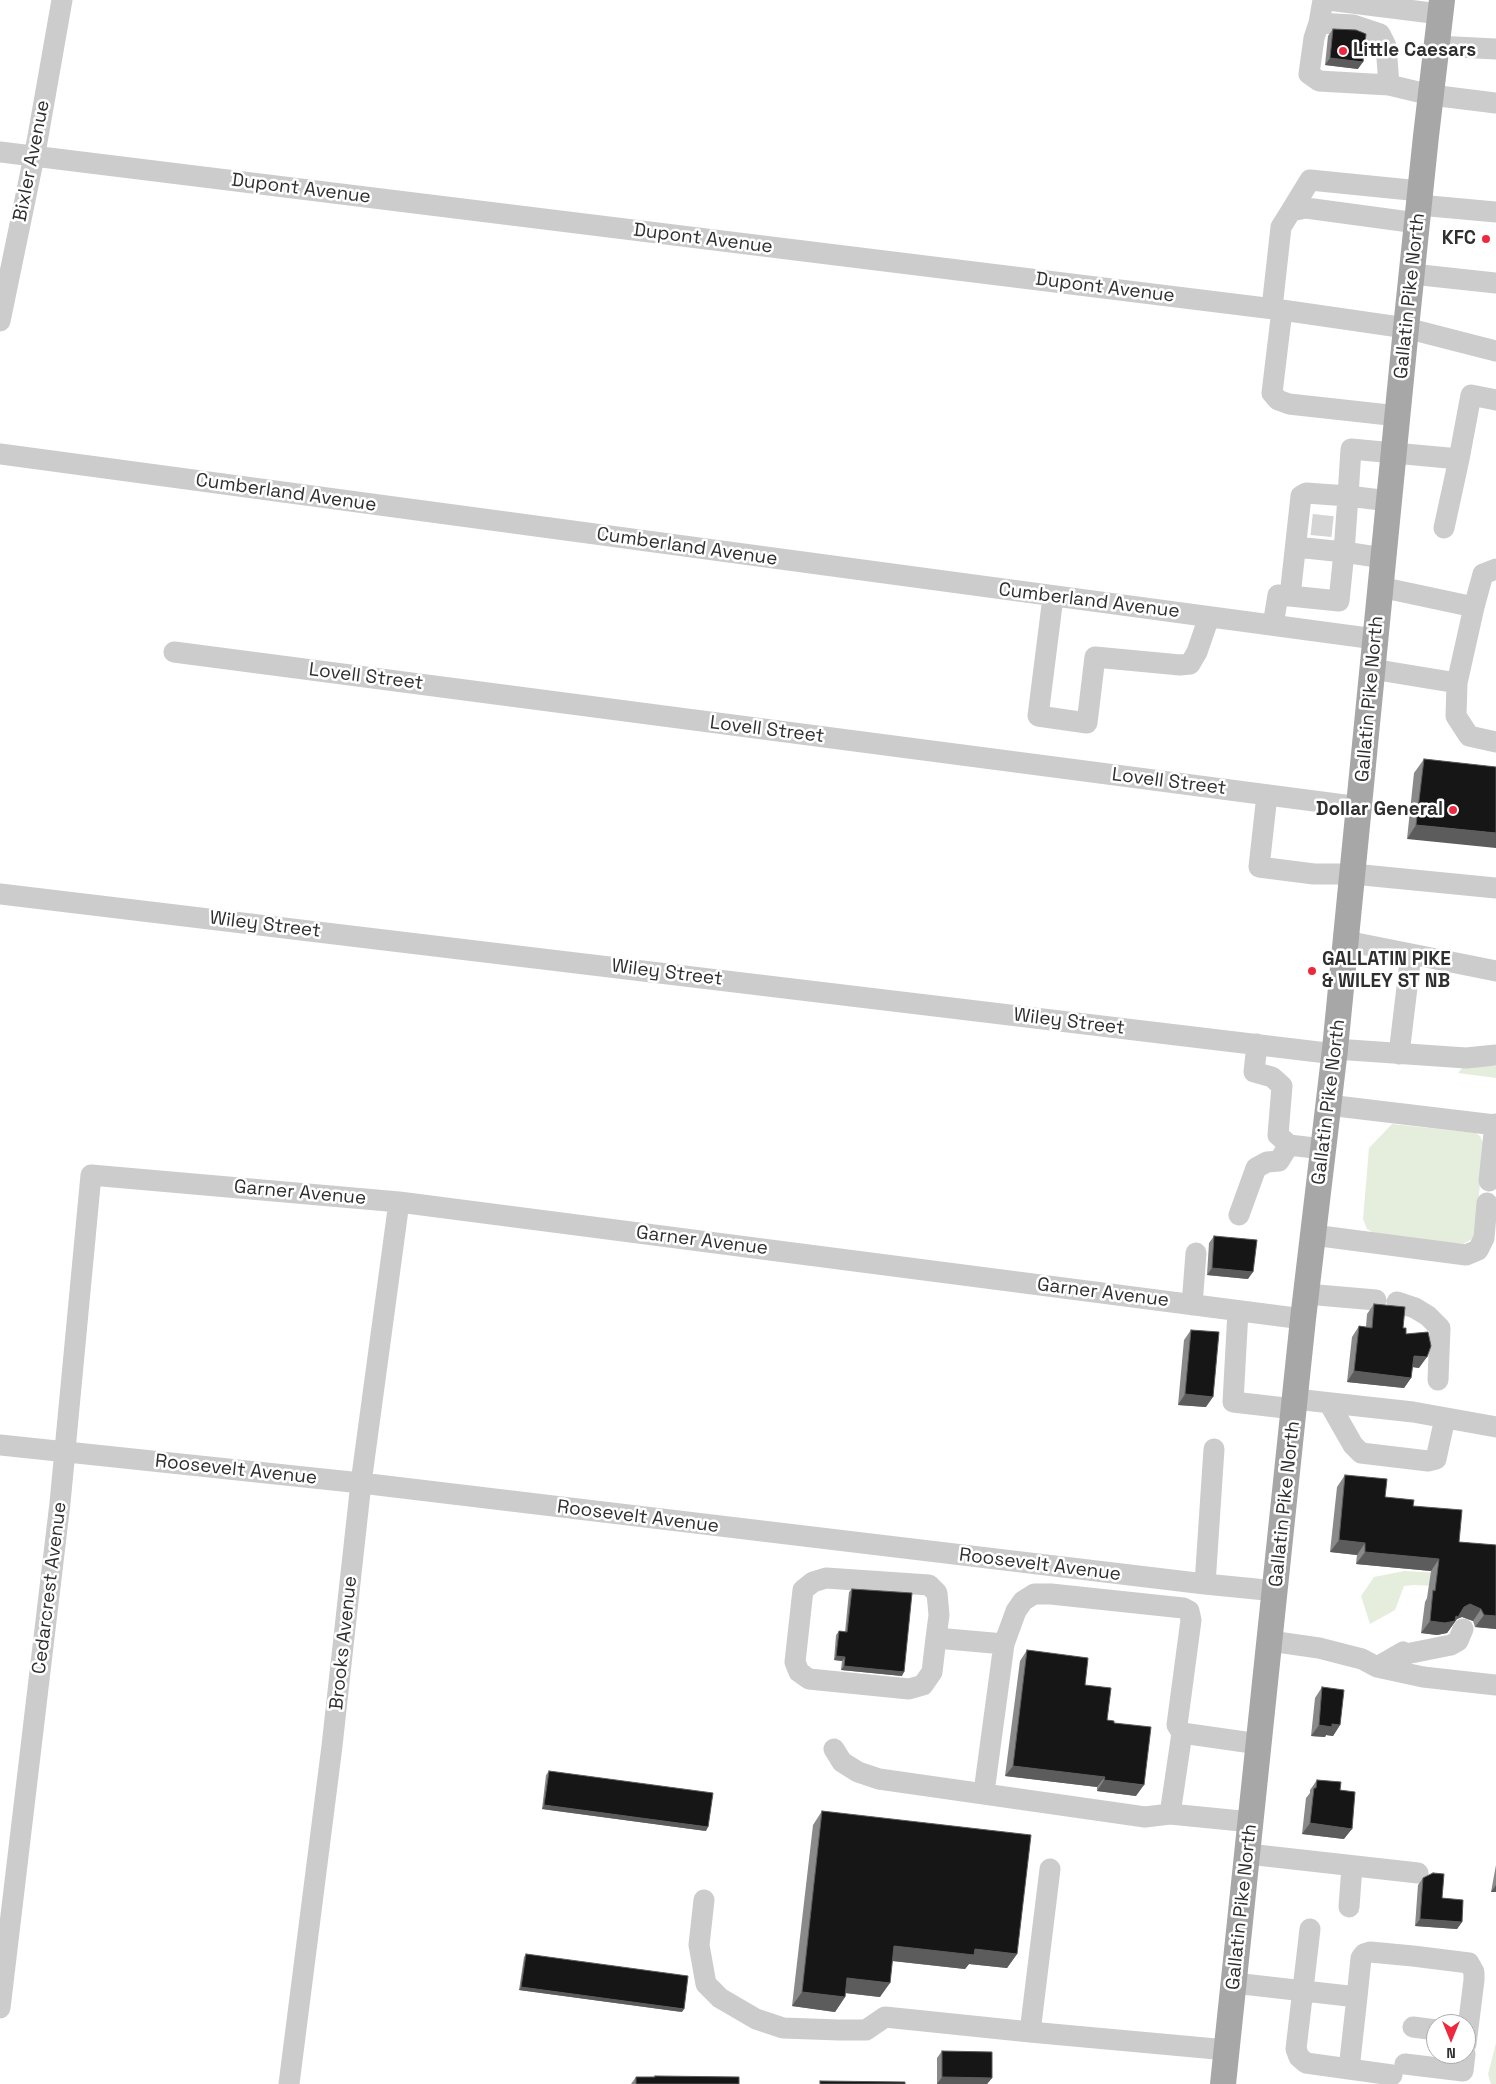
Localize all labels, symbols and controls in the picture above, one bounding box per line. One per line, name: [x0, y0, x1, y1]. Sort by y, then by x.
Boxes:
place label: Little Caesars: [1353, 40, 1476, 62]
marker: Little Caesars: [1337, 45, 1349, 57]
street label: Bixler Avenue: [9, 98, 55, 224]
street label: Dupont Avenue: [230, 169, 372, 209]
street label: Gallatin Pike North: [1390, 212, 1430, 380]
street label: Dupont Avenue: [632, 219, 774, 259]
place label: KFC: [1442, 228, 1476, 250]
marker: KFC: [1480, 233, 1492, 245]
street label: Dupont Avenue: [1034, 268, 1176, 308]
street label: Cumberland Avenue: [194, 469, 378, 517]
street label: Cumberland Avenue: [595, 523, 779, 571]
street label: Cumberland Avenue: [997, 579, 1181, 623]
street label: Gallatin Pike North: [1351, 615, 1389, 783]
street label: Lovell Street: [308, 659, 424, 695]
street label: Lovell Street: [709, 712, 825, 748]
street label: Lovell Street: [1111, 764, 1227, 800]
place label: Dollar General: [1316, 799, 1443, 821]
marker: Dollar General: [1447, 804, 1459, 816]
street label: Wiley Street: [208, 907, 322, 943]
place label: GALLATIN PIKE & WILEY ST NB: [1322, 949, 1451, 993]
street label: Wiley Street: [610, 955, 724, 991]
marker: GALLATIN PIKE & WILEY ST NB: [1306, 965, 1318, 977]
street label: Wiley Street: [1012, 1004, 1126, 1040]
street label: Gallatin Pike North: [1308, 1018, 1350, 1186]
street label: Garner Avenue: [233, 1176, 367, 1210]
street label: Garner Avenue: [635, 1222, 769, 1260]
street label: Garner Avenue: [1036, 1274, 1170, 1312]
street label: Gallatin Pike North: [1265, 1420, 1305, 1588]
street label: Roosevelt Avenue: [154, 1450, 318, 1490]
street label: Roosevelt Avenue: [556, 1496, 720, 1538]
street label: Cedarcrest Avenue: [28, 1501, 72, 1675]
street label: Roosevelt Avenue: [958, 1544, 1122, 1586]
street label: Brooks Avenue: [326, 1575, 362, 1711]
street label: Gallatin Pike North: [1222, 1823, 1262, 1991]
north arrow: [1426, 2014, 1476, 2064]
text: N: [1446, 2044, 1456, 2062]

